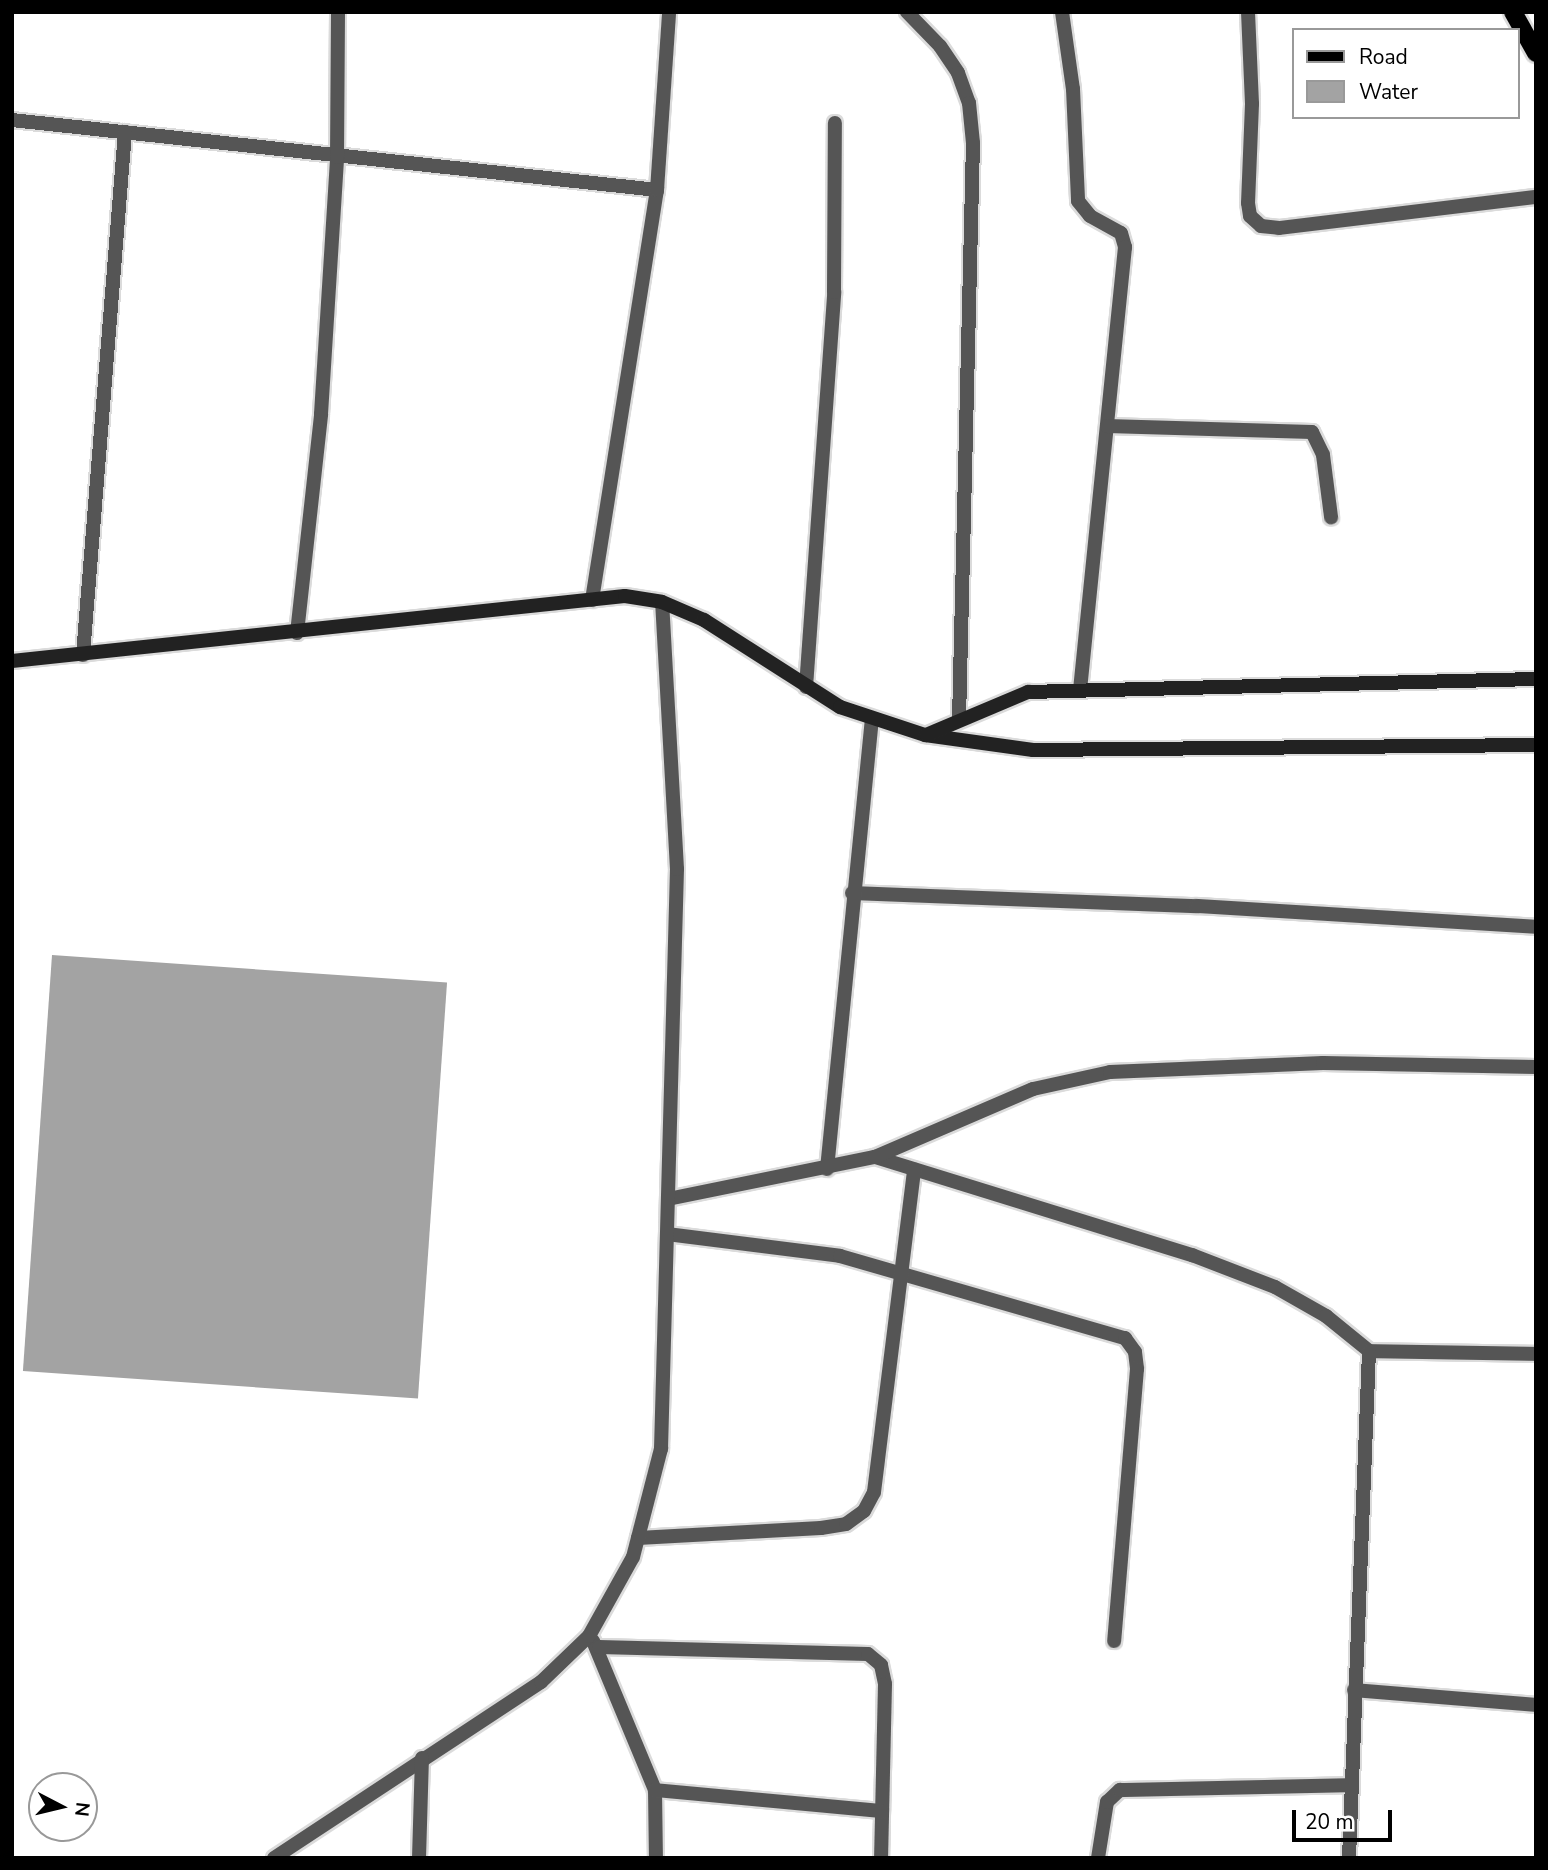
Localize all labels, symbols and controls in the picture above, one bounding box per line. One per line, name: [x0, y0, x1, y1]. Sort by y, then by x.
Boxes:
legend: [1292, 28, 1520, 119]
text: Road: [1359, 43, 1408, 71]
text: Water: [1359, 78, 1418, 106]
north arrow: [28, 1772, 98, 1842]
scale bar: [1296, 1797, 1396, 1841]
text: N: [68, 1801, 96, 1818]
text: 20 m: [1305, 1808, 1354, 1836]

